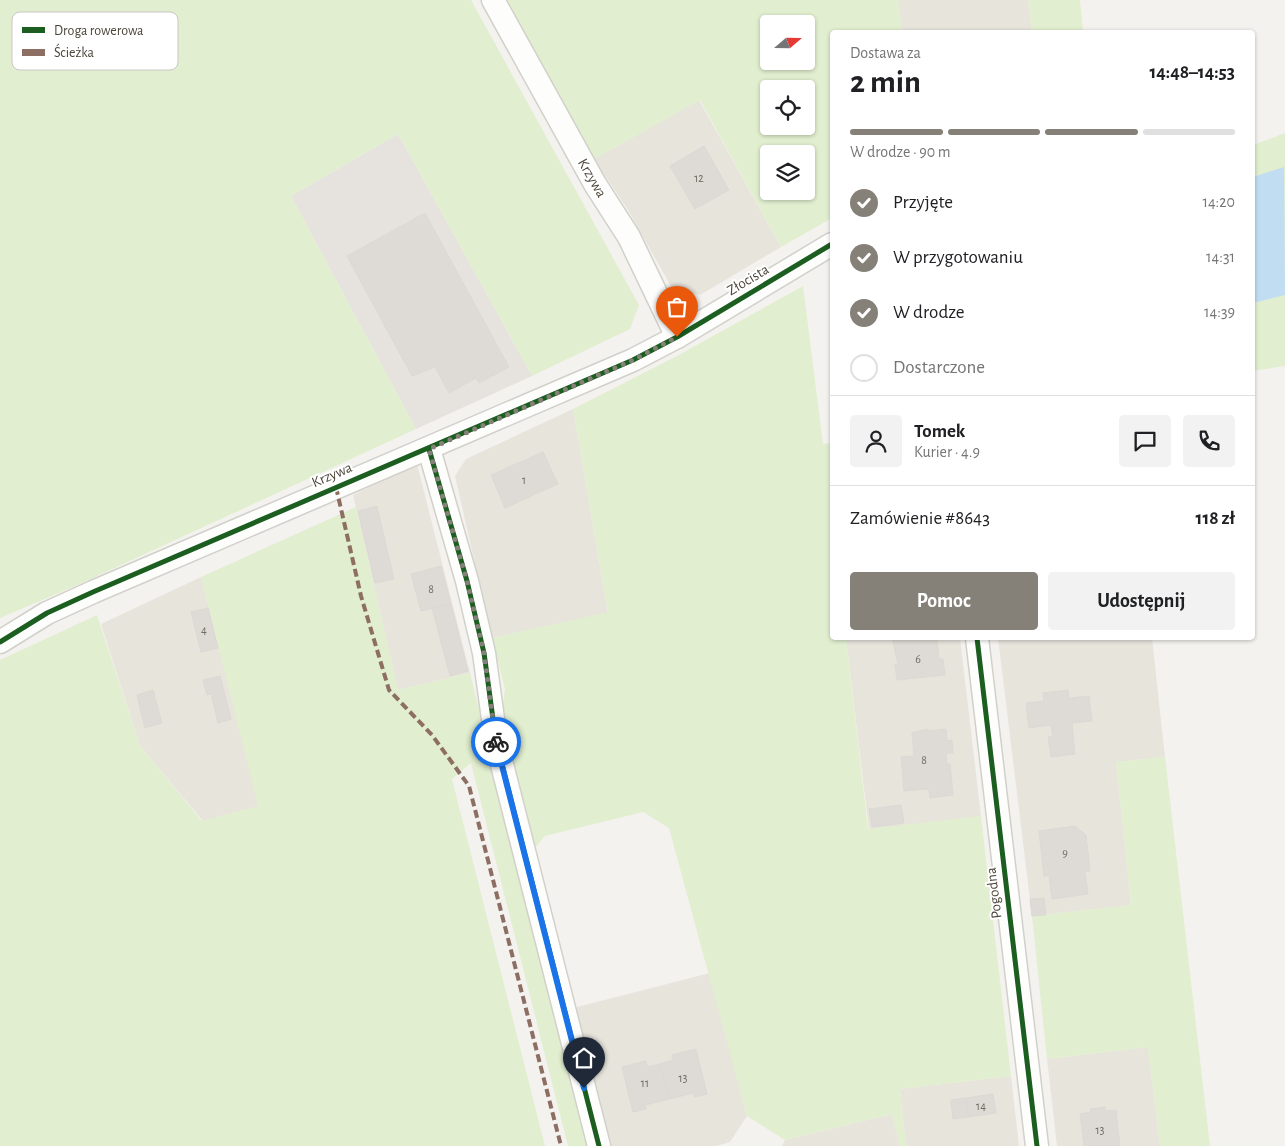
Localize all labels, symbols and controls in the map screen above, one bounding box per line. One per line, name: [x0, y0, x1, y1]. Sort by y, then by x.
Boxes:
legend: [12, 12, 178, 70]
north arrow: [760, 15, 815, 70]
map controls: [760, 15, 815, 200]
text: Droga rowerowa: [54, 24, 144, 38]
text: Ścieżka: [54, 43, 94, 60]
text: Dostawa za: [850, 45, 921, 61]
text: 14:48–14:53: [1149, 63, 1235, 82]
text: 2 min: [850, 66, 921, 98]
button: locate: [760, 80, 815, 135]
text: W drodze · 90 m: [850, 144, 951, 160]
button: layers: [760, 145, 815, 200]
street label: Krzywa: [575, 156, 609, 200]
house number: 12: [694, 172, 704, 184]
icon: check: [850, 189, 878, 217]
text: Przyjęte: [893, 193, 953, 212]
text: 14:20: [1202, 194, 1235, 210]
icon: check: [850, 244, 878, 272]
text: W przygotowaniu: [893, 248, 1023, 267]
text: 14:31: [1206, 249, 1235, 265]
street label: Złocista: [724, 262, 772, 298]
pin: [656, 286, 698, 337]
icon: bag: [663, 293, 691, 321]
icon: check: [850, 299, 878, 327]
text: W drodze: [893, 303, 965, 322]
text: 14:39: [1204, 304, 1235, 320]
text: Dostarczone: [893, 358, 985, 377]
button: person: [850, 415, 902, 467]
button: chat: [1119, 415, 1171, 467]
button: phone: [1183, 415, 1235, 467]
text: Tomek: [914, 422, 965, 441]
text: Kurier · 4.9: [914, 444, 980, 460]
street label: Krzywa: [310, 460, 354, 490]
house number: 1: [522, 474, 526, 486]
text: Zamówienie #8643: [850, 509, 990, 528]
text: 118 zł: [1196, 509, 1235, 528]
button: Pomoc: [850, 572, 1038, 630]
button: Udostępnij: [1048, 572, 1235, 630]
house number: 8: [428, 583, 434, 595]
house number: 4: [201, 624, 207, 636]
house number: 6: [915, 653, 921, 665]
courier: [471, 717, 521, 767]
icon: bike: [482, 728, 510, 756]
house number: 8: [921, 754, 927, 766]
house number: 9: [1062, 847, 1068, 859]
street label: Pogodna: [983, 866, 1005, 920]
pin: [563, 1037, 605, 1088]
icon: home: [570, 1044, 598, 1072]
house number: 13: [678, 1072, 688, 1084]
house number: 11: [641, 1077, 649, 1089]
house number: 14: [976, 1100, 986, 1112]
house number: 13: [1095, 1124, 1105, 1136]

